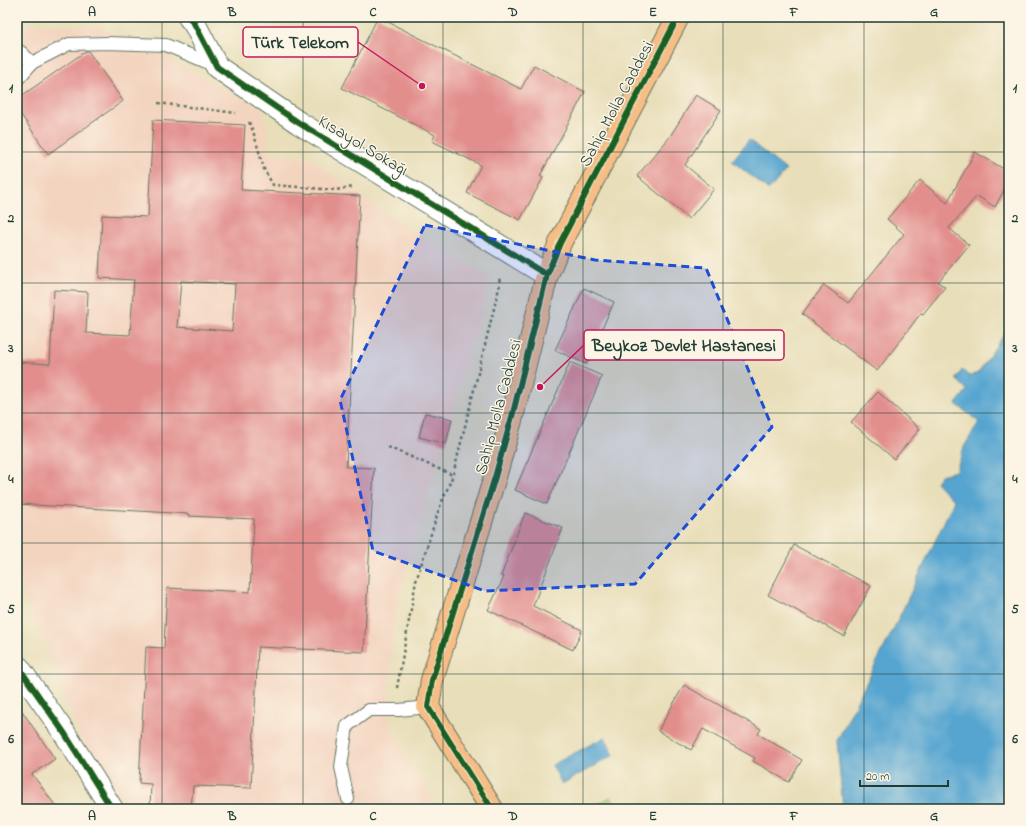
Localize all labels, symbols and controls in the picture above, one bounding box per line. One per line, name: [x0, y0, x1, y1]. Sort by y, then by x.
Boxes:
text: A: [88, 3, 96, 22]
text: B: [227, 3, 237, 22]
text: C: [369, 3, 377, 22]
text: D: [507, 3, 518, 22]
text: E: [649, 3, 657, 22]
text: F: [789, 3, 799, 22]
text: G: [930, 3, 938, 22]
callout: Türk Telekom: [243, 27, 358, 57]
text: Türk Telekom: [251, 31, 349, 57]
street label: Sahip Molla Caddesi: [573, 37, 661, 171]
text: 1: [9, 79, 14, 98]
text: 1: [1013, 79, 1018, 98]
street label: Kısayol Sokağı: [312, 109, 413, 184]
text: 2: [7, 209, 15, 228]
text: 2: [1011, 209, 1019, 228]
callout: Beykoz Devlet Hastanesi: [584, 330, 784, 360]
text: Beykoz Devlet Hastanesi: [591, 334, 776, 361]
street label: Sahip Molla Caddesi: [469, 336, 529, 478]
text: 3: [7, 339, 14, 358]
text: 3: [1011, 339, 1018, 358]
text: 4: [7, 470, 14, 489]
text: 4: [1011, 470, 1018, 489]
text: 5: [7, 600, 15, 619]
text: 5: [1011, 600, 1019, 619]
text: 6: [7, 730, 14, 749]
text: 6: [1011, 730, 1018, 749]
scale bar: [860, 762, 948, 788]
text: 20 m: [866, 768, 889, 786]
text: A: [88, 807, 96, 826]
text: B: [227, 807, 237, 826]
text: C: [369, 807, 377, 826]
text: D: [507, 807, 518, 826]
text: E: [649, 807, 657, 826]
text: F: [789, 807, 799, 826]
text: G: [930, 807, 938, 826]

